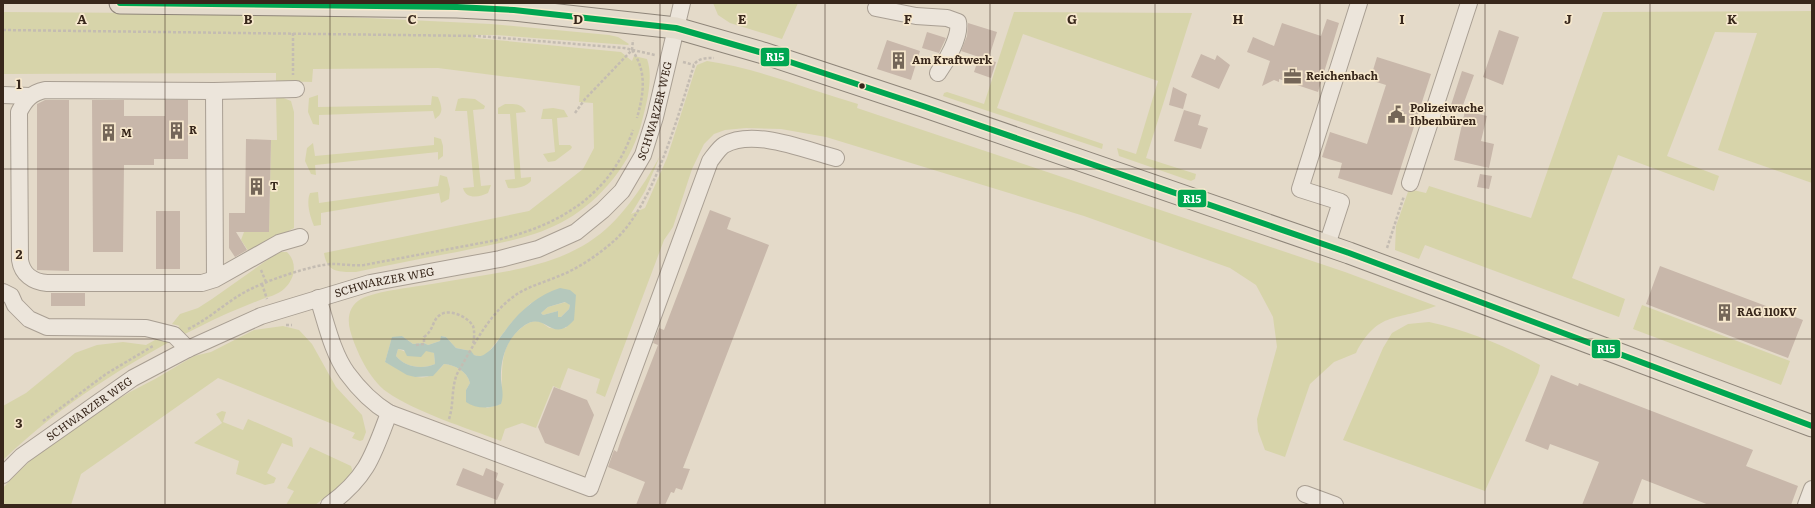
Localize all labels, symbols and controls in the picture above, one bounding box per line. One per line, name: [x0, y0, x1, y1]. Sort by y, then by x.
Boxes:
text: A: [77, 9, 87, 28]
text: B: [244, 9, 253, 28]
text: C: [407, 9, 417, 28]
text: D: [573, 9, 583, 28]
text: E: [738, 9, 747, 28]
text: F: [904, 9, 912, 28]
text: G: [1067, 9, 1077, 28]
text: H: [1233, 9, 1244, 28]
text: I: [1399, 9, 1405, 28]
text: J: [1564, 9, 1572, 28]
text: K: [1727, 9, 1738, 28]
line badge: R15: [760, 47, 790, 67]
text: R15: [766, 48, 784, 64]
building icon: Am Kraftwerk: [889, 50, 909, 70]
place label: Am Kraftwerk: [912, 51, 993, 67]
street label: SCHWARZER WEG: [633, 59, 675, 163]
office icon: Reichenbach: [1283, 66, 1303, 86]
place label: Reichenbach: [1306, 67, 1379, 83]
text: 1: [16, 74, 22, 93]
unlabelled marker: [857, 81, 867, 91]
place label: Polizeiwache Ibbenbüren: [1410, 99, 1483, 128]
public building icon: Polizeiwache Ibbenbüren: [1387, 104, 1407, 124]
building icon: R: [166, 120, 186, 140]
place label: R: [189, 121, 198, 137]
building icon: M: [98, 123, 118, 143]
place label: M: [121, 124, 132, 140]
building icon: T: [247, 176, 267, 196]
place label: T: [270, 177, 278, 193]
line badge: R15: [1177, 189, 1207, 208]
text: R15: [1183, 190, 1201, 206]
text: 2: [16, 244, 23, 263]
street label: SCHWARZER WEG: [332, 262, 436, 300]
building icon: RAG 110KV: [1714, 302, 1734, 322]
place label: RAG 110KV: [1737, 303, 1797, 319]
line badge: R15: [1591, 339, 1621, 359]
text: R15: [1597, 340, 1615, 356]
street label: SCHWARZER WEG: [42, 372, 135, 444]
text: 3: [15, 413, 23, 432]

